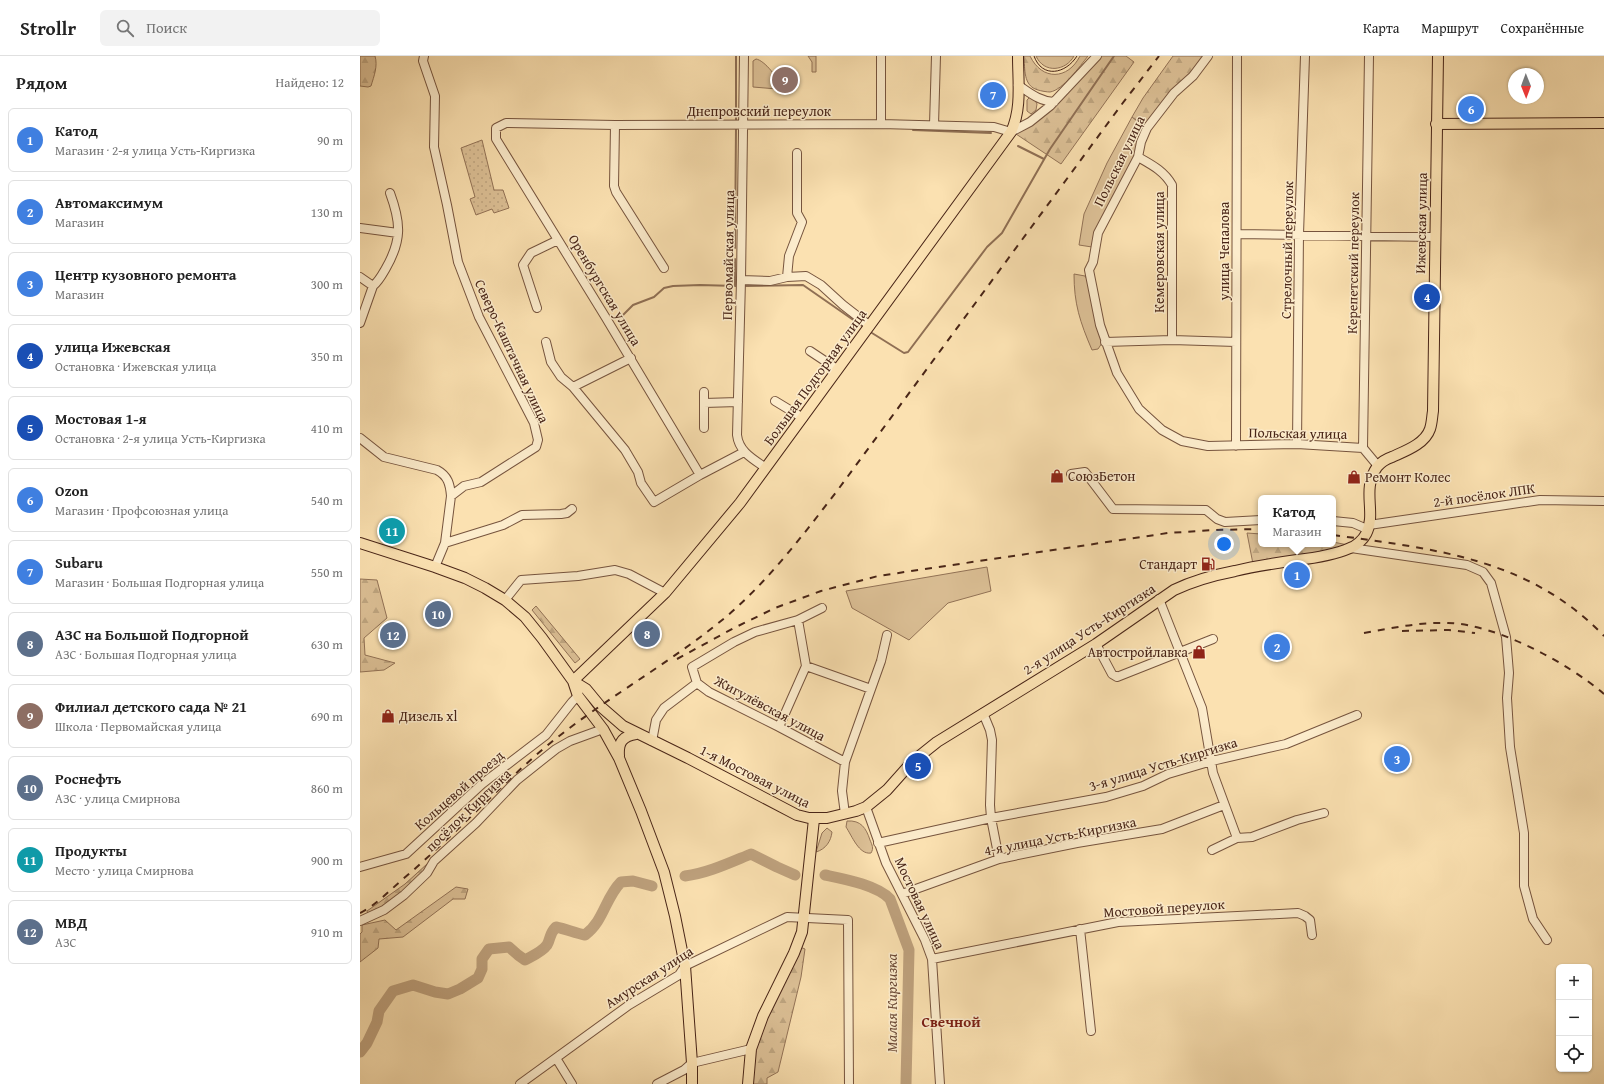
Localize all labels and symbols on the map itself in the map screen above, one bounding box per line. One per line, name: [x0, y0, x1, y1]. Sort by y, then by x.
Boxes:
pin: 9: [772, 65, 798, 95]
north arrow: [1508, 68, 1544, 104]
pin: 7: [980, 80, 1006, 110]
pin: 6: [1458, 94, 1484, 124]
street label: Днепровский переулок: [686, 101, 832, 121]
street label: Польская улица: [1088, 112, 1150, 210]
street label: Ижевская улица: [1410, 172, 1432, 274]
street label: Стрелочный переулок: [1276, 180, 1298, 319]
street label: Первомайская улица: [717, 189, 739, 320]
street label: Кемеровская улица: [1149, 191, 1169, 313]
street label: Керепетский переулок: [1342, 191, 1364, 334]
street label: улица Чепалова: [1214, 201, 1234, 301]
street label: Оренбургская улица: [564, 231, 646, 350]
street label: Северо-Каштачная улица: [470, 276, 554, 426]
pin: 4: [1414, 282, 1440, 312]
street label: Большая Подгорная улица: [759, 305, 871, 449]
street label: Польская улица: [1249, 422, 1348, 444]
place label: СоюзБетон: [1068, 466, 1135, 486]
place label: Ремонт Колес: [1365, 467, 1450, 487]
shop icon: СоюзБетон: [1049, 468, 1065, 484]
shop icon: Ремонт Колес: [1346, 469, 1362, 485]
street label: 2-й посёлок ЛПК: [1432, 478, 1537, 512]
pin: 11: [379, 516, 405, 546]
your location: [1214, 534, 1234, 554]
place label: Стандарт: [1139, 554, 1197, 574]
fuel station icon: Стандарт: [1200, 556, 1216, 572]
pin: 1: [1284, 560, 1310, 590]
street label: 2-я улица Усть-Киргизка: [1019, 578, 1159, 679]
pin: 10: [425, 599, 451, 629]
pin: 8: [634, 619, 660, 649]
pin: 12: [380, 620, 406, 650]
pin: 2: [1264, 632, 1290, 662]
place label: Автостройлавка: [1088, 642, 1188, 662]
shop icon: Автостройлавка: [1191, 644, 1207, 660]
street label: Жигулёвская улица: [710, 670, 829, 746]
place label: Дизель xl: [398, 706, 457, 726]
shop icon: Дизель xl: [380, 708, 396, 724]
street label: 3-я улица Усть-Киргизка: [1086, 732, 1240, 796]
street label: 1-я Мостовая улица: [696, 740, 814, 813]
pin: 3: [1384, 744, 1410, 774]
street label: Кольцевой проезд: [410, 745, 508, 835]
pin: 5: [905, 751, 931, 781]
street label: посёлок Киргизка: [421, 764, 515, 856]
street label: 4-я улица Усть-Киргизка: [982, 811, 1138, 861]
street label: Мостовая улица: [890, 854, 950, 953]
street label: Мостовой переулок: [1103, 894, 1226, 922]
street label: Амурская улица: [601, 941, 697, 1013]
water label: Малая Киргизка: [881, 953, 902, 1052]
district label: Свечной: [921, 1011, 981, 1032]

